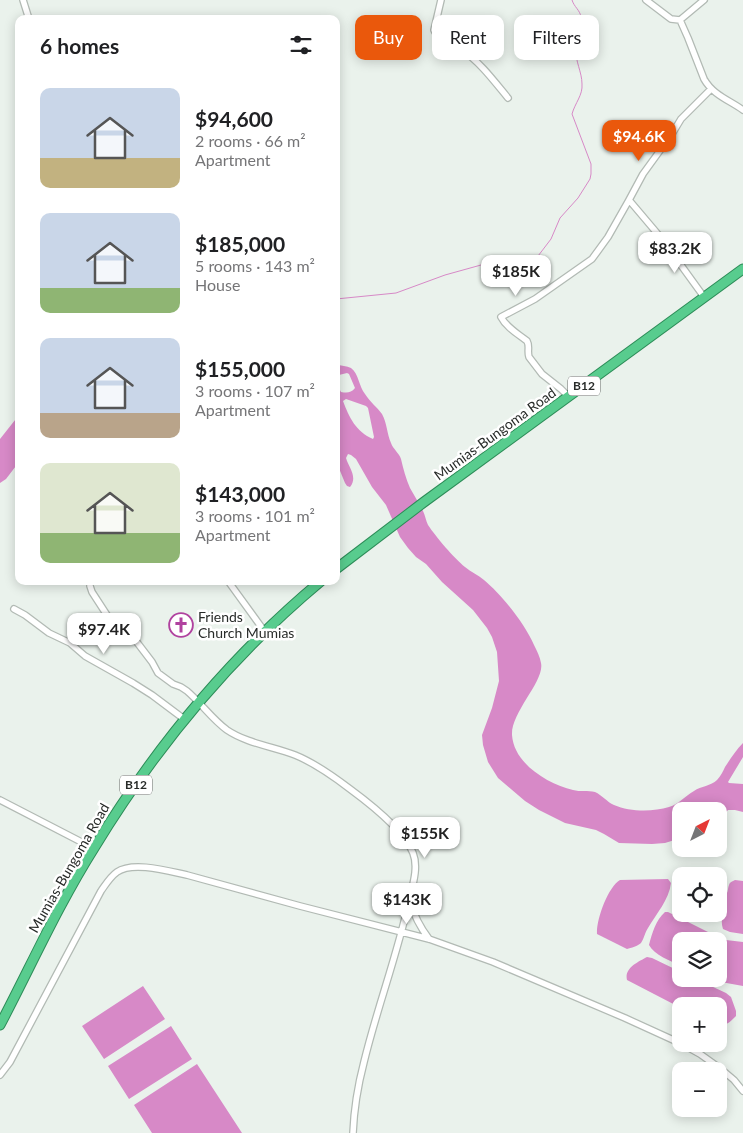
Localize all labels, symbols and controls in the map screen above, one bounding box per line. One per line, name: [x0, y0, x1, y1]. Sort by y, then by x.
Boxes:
chip: Buy: [355, 15, 422, 60]
chip: Rent: [432, 15, 504, 60]
chip: Filters: [514, 15, 599, 60]
icon: filters: [287, 31, 315, 59]
text: 6 homes: [40, 33, 119, 58]
text: $94,600: [195, 106, 273, 131]
icon: home: [80, 108, 140, 168]
pin: $94.6K: [598, 120, 680, 162]
text: $94.6K: [613, 126, 665, 145]
text: 2 rooms · 66 m²: [195, 131, 306, 150]
text: Apartment: [195, 150, 270, 169]
text: $185,000: [195, 231, 285, 256]
pin: $83.2K: [634, 232, 716, 274]
icon: home: [80, 233, 140, 293]
text: $83.2K: [649, 238, 701, 257]
pin: $185K: [481, 254, 551, 297]
text: 5 rooms · 143 m²: [195, 256, 315, 275]
text: $185K: [492, 261, 540, 280]
text: House: [195, 275, 240, 294]
text: $155,000: [195, 356, 285, 381]
icon: home: [80, 358, 140, 418]
road number: B12: [568, 376, 600, 396]
text: 3 rooms · 107 m²: [195, 381, 315, 400]
street label: Mumias-Bungoma Road: [430, 384, 559, 484]
text: Apartment: [195, 400, 270, 419]
text: $143,000: [195, 481, 285, 506]
icon: home: [80, 483, 140, 543]
text: 3 rooms · 101 m²: [195, 506, 315, 525]
text: Apartment: [195, 525, 270, 544]
place label: Friends Church Mumias: [198, 608, 294, 641]
pin: $97.4K: [63, 612, 145, 655]
church icon: Friends Church Mumias: [168, 612, 194, 638]
text: $97.4K: [78, 619, 130, 638]
road number: B12: [120, 776, 152, 794]
street label: Mumias-Bungoma Road: [25, 800, 113, 935]
north arrow: [672, 802, 728, 858]
map controls: [672, 802, 727, 1117]
pin: $155K: [390, 816, 460, 859]
text: $155K: [401, 823, 449, 842]
button: locate: [672, 867, 727, 922]
pin: $143K: [372, 882, 442, 925]
text: $143K: [383, 889, 431, 908]
button: layers: [672, 932, 727, 987]
button: +: [672, 997, 727, 1052]
button: −: [672, 1062, 727, 1117]

